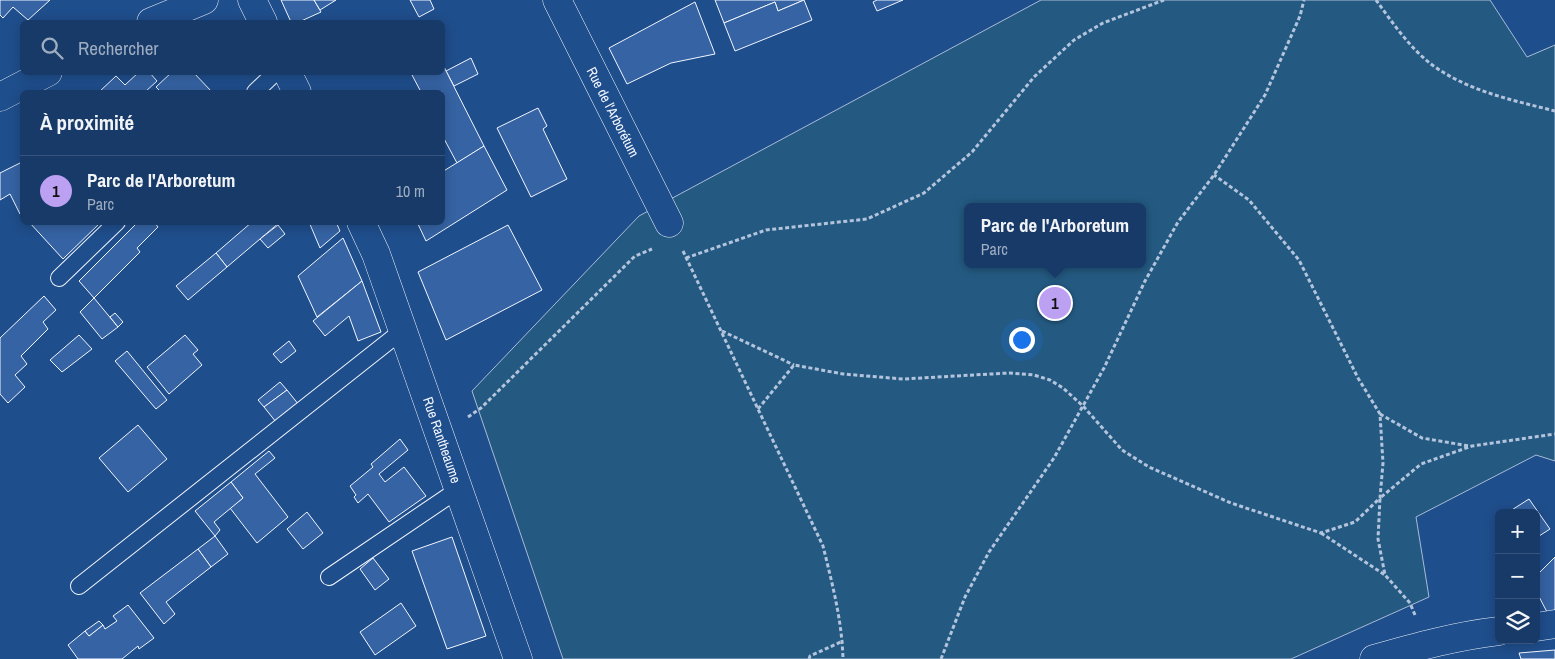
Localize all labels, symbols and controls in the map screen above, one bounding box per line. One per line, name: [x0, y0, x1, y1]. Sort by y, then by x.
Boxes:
search box: [20, 20, 445, 75]
icon: search: [38, 34, 66, 62]
text: Rechercher: [78, 35, 159, 61]
street label: Rue de l'Arborétum: [583, 64, 643, 160]
text: À proximité: [40, 108, 134, 137]
text: Parc de l'Arboretum: [87, 167, 235, 193]
text: 1: [52, 180, 60, 202]
text: 10 m: [396, 180, 425, 202]
text: Parc: [87, 193, 114, 215]
popup: [964, 203, 1146, 268]
text: Parc de l'Arboretum: [981, 212, 1129, 238]
text: Parc: [981, 238, 1008, 260]
pin: 1: [1039, 284, 1071, 322]
your location: [1009, 327, 1035, 353]
street label: Rue Rantheaume: [419, 395, 465, 485]
map controls: [1495, 509, 1540, 644]
button: +: [1495, 509, 1540, 554]
button: −: [1495, 554, 1540, 599]
button: layers: [1495, 599, 1540, 644]

